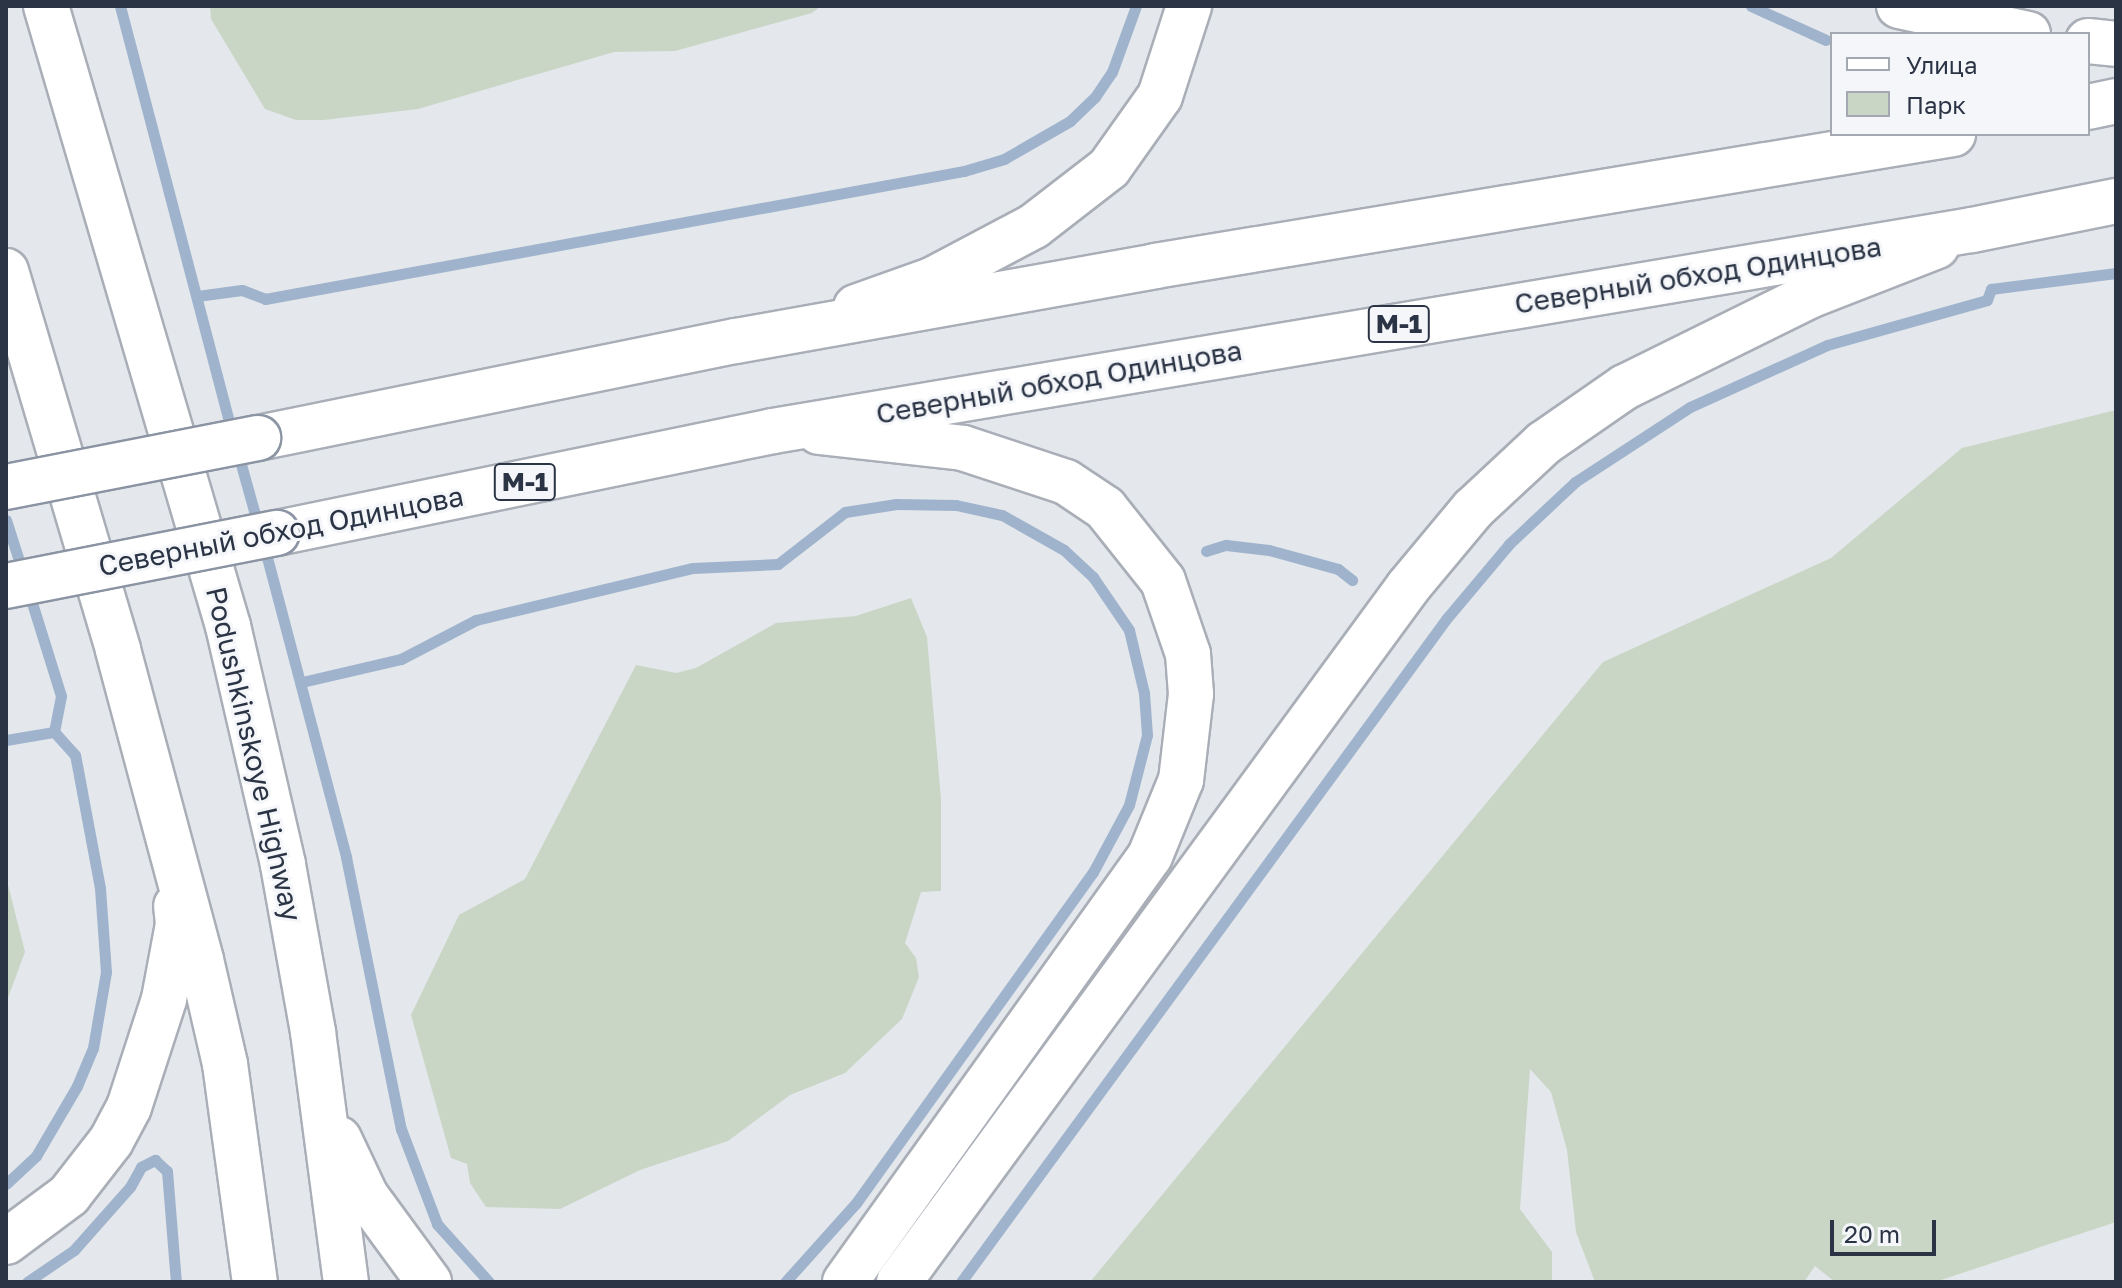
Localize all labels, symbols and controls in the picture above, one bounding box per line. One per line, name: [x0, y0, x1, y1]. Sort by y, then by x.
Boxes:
legend: [1830, 32, 2090, 136]
text: Улица: [1906, 50, 1978, 79]
text: Парк: [1906, 90, 1966, 119]
street label: Северный обход Одинцова: [1512, 229, 1884, 321]
road number: М-1: [1367, 302, 1431, 346]
street label: Северный обход Одинцова: [873, 333, 1245, 431]
road number: М-1: [493, 460, 557, 504]
street label: Северный обход Одинцова: [96, 479, 466, 583]
street label: Podushkinskoye Highway: [199, 583, 309, 925]
scale bar: [1834, 1204, 1940, 1254]
text: 20 m: [1844, 1219, 1900, 1248]

